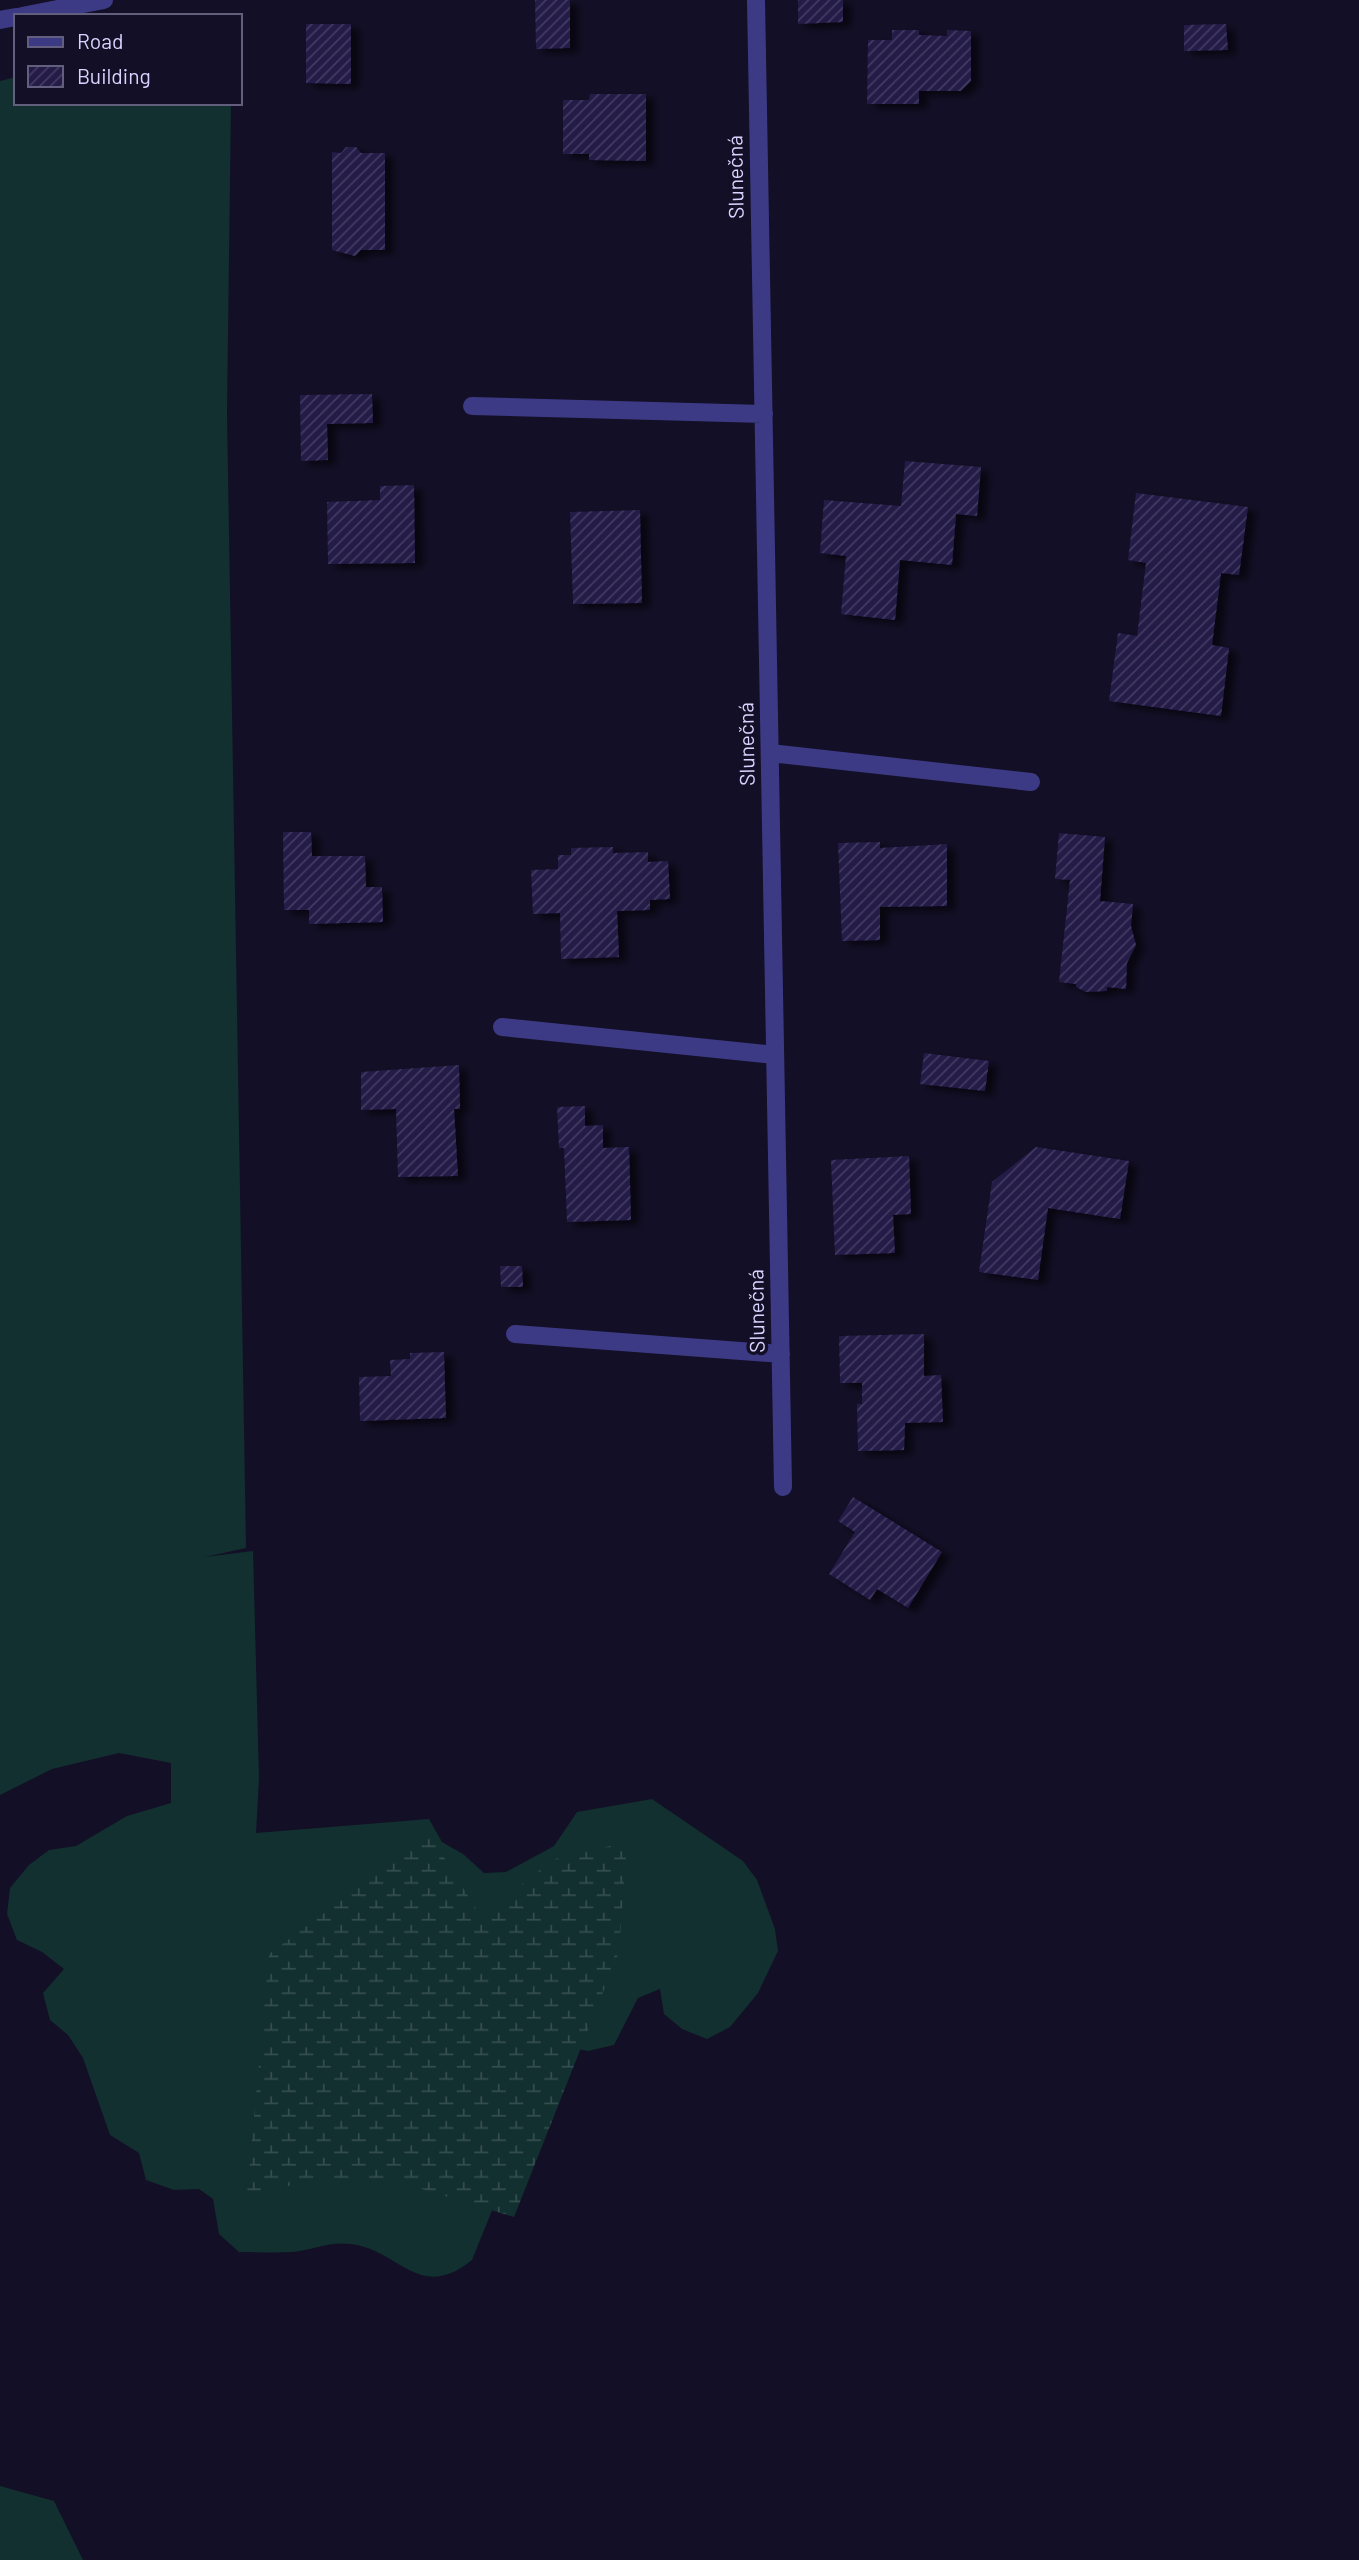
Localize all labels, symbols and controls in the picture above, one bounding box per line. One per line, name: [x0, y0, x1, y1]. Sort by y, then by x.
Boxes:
legend: [14, 14, 242, 105]
text: Road: [77, 28, 123, 53]
text: Building: [77, 63, 151, 88]
street label: Slunečná: [721, 135, 748, 219]
street label: Slunečná: [732, 702, 759, 786]
street label: Slunečná: [742, 1269, 769, 1353]

